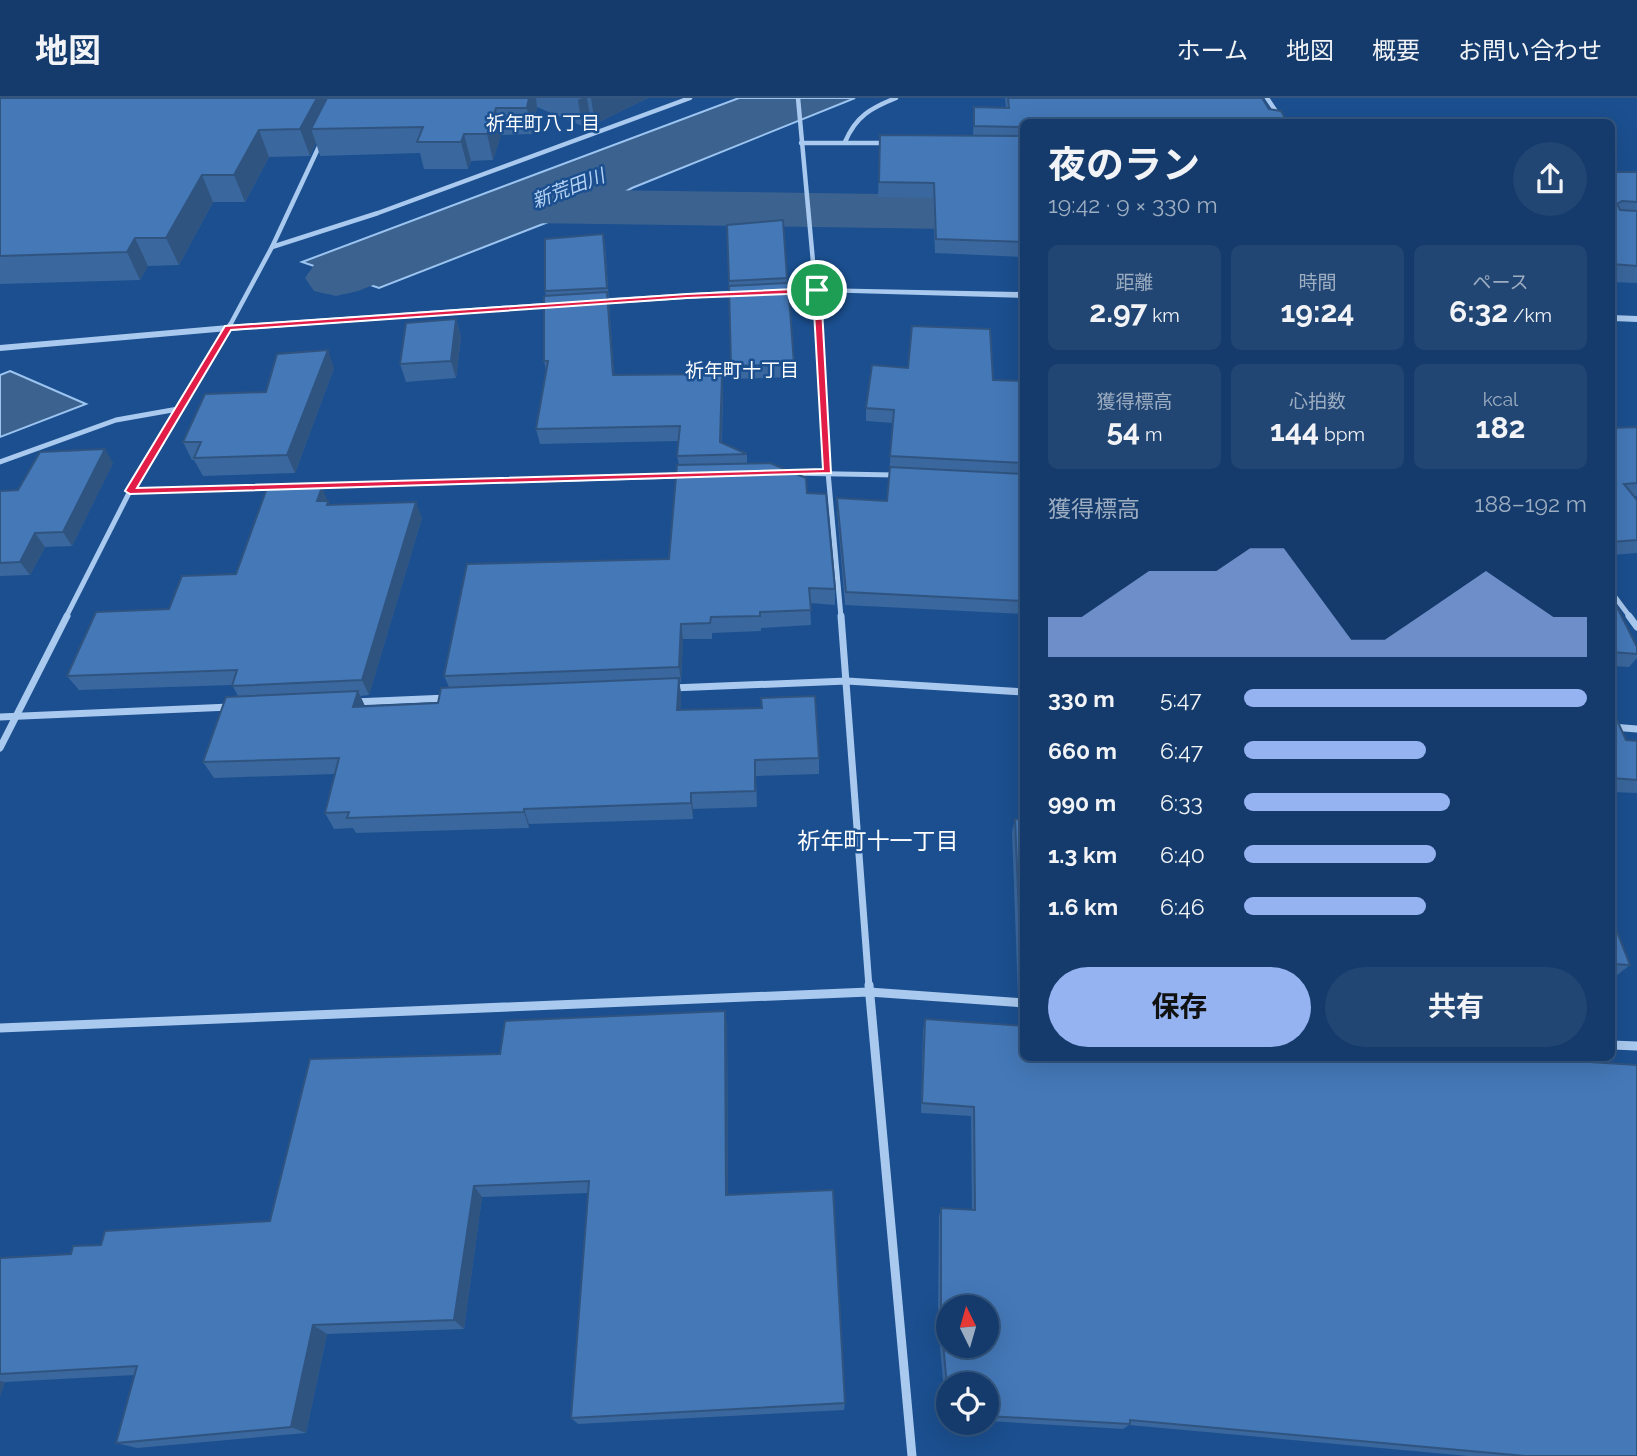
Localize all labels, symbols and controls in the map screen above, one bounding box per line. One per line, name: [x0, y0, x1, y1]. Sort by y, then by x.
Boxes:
text: 地図: [35, 31, 101, 70]
text: ホーム: [1177, 36, 1248, 65]
text: 地図: [1286, 36, 1334, 65]
text: 概要: [1372, 36, 1420, 65]
text: お問い合わせ: [1458, 36, 1602, 65]
district label: 祈年町八丁目: [486, 112, 600, 134]
text: 夜のラン: [1048, 142, 1200, 187]
button: share: [1513, 142, 1587, 216]
water label: 新荒田川: [529, 163, 609, 212]
text: 19:42 · 9 × 330 m: [1048, 191, 1218, 218]
pin: [787, 260, 847, 320]
icon: arrive: [798, 271, 836, 309]
text: 距離: [1115, 271, 1154, 293]
text: 時間: [1298, 271, 1337, 293]
text: ペース: [1472, 271, 1529, 293]
text: 2.97: [1089, 294, 1147, 329]
text: 19:24: [1281, 294, 1354, 329]
text: 6:32: [1449, 294, 1508, 329]
text: km: [1147, 304, 1180, 326]
text: /km: [1508, 304, 1552, 326]
district label: 祈年町十丁目: [685, 359, 799, 381]
text: kcal: [1483, 388, 1518, 410]
text: 獲得標高: [1096, 390, 1173, 412]
text: 心拍数: [1289, 390, 1346, 412]
text: 182: [1476, 410, 1525, 445]
text: 54: [1106, 413, 1140, 448]
text: 144: [1270, 413, 1319, 448]
text: m: [1140, 423, 1163, 445]
text: bpm: [1319, 423, 1365, 445]
text: 188–192 m: [1475, 490, 1587, 517]
text: 獲得標高: [1048, 495, 1140, 522]
text: 330 m: [1048, 685, 1115, 712]
text: 5:47: [1160, 685, 1202, 712]
text: 660 m: [1048, 737, 1117, 764]
text: 6:47: [1160, 737, 1203, 764]
text: 990 m: [1048, 789, 1116, 816]
text: 6:33: [1160, 789, 1203, 816]
district label: 祈年町十一丁目: [798, 827, 959, 854]
text: 1.3 km: [1048, 841, 1117, 868]
text: 6:40: [1160, 841, 1205, 868]
text: 1.6 km: [1048, 893, 1118, 920]
text: 6:46: [1160, 893, 1205, 920]
button: 保存: [1048, 967, 1311, 1047]
button: 共有: [1325, 967, 1587, 1047]
north arrow: [936, 1295, 999, 1358]
map controls: [936, 1295, 999, 1435]
button: locate: [936, 1372, 999, 1435]

